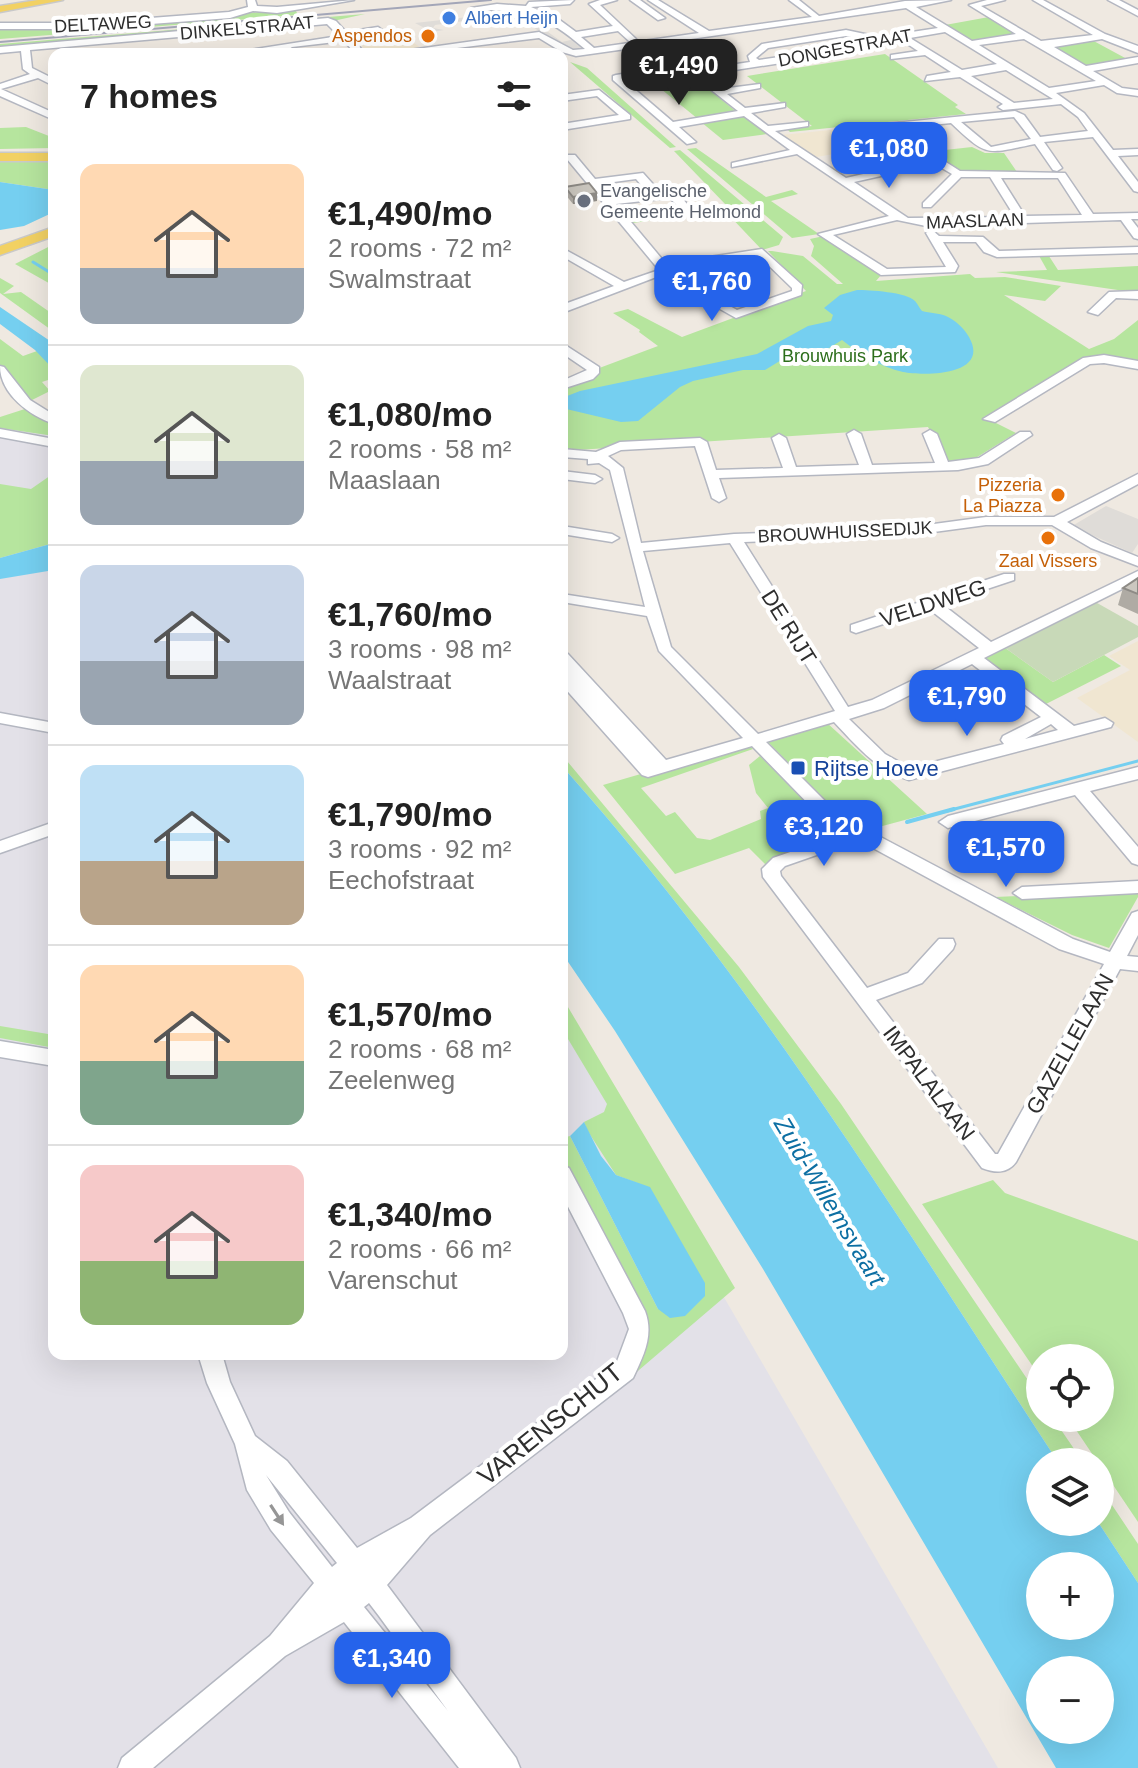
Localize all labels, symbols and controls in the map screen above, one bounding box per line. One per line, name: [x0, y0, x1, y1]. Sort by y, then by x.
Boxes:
place label: Albert Heijn: [465, 8, 558, 28]
marker: Albert Heijn: [440, 9, 458, 27]
street label: DELTAWEG: [54, 11, 152, 37]
street label: DINKELSTRAAT: [179, 12, 315, 44]
street label: DONGESTRAAT: [776, 25, 914, 71]
place label: Aspendos: [332, 26, 412, 46]
marker: Aspendos: [419, 27, 437, 45]
pin: €1,490: [614, 39, 744, 107]
text: €1,490: [639, 50, 719, 80]
icon: filters: [492, 74, 536, 118]
text: 7 homes: [80, 77, 218, 115]
pin: €1,080: [824, 122, 954, 190]
text: €1,080: [849, 133, 929, 163]
place label: Evangelische Gemeente Helmond: [600, 181, 761, 222]
marker: Evangelische Gemeente Helmond: [575, 192, 593, 210]
text: €1,490/mo: [328, 194, 492, 232]
icon: home: [144, 196, 240, 292]
street label: MAASLAAN: [926, 209, 1024, 233]
text: 2 rooms · 72 m²: [328, 233, 512, 263]
pin: €1,760: [647, 255, 777, 323]
text: Swalmstraat: [328, 264, 471, 294]
text: €1,760: [672, 266, 752, 296]
park label: Brouwhuis Park: [782, 346, 909, 366]
text: €1,080/mo: [328, 395, 492, 433]
icon: home: [144, 397, 240, 493]
text: 2 rooms · 58 m²: [328, 434, 512, 464]
text: Maaslaan: [328, 465, 441, 495]
place label: Pizzeria La Piazza: [963, 475, 1043, 516]
marker: Pizzeria La Piazza: [1049, 486, 1067, 504]
street label: BROUWHUISSEDIJK: [757, 517, 933, 547]
marker: Zaal Vissers: [1039, 529, 1057, 547]
place label: Zaal Vissers: [999, 551, 1097, 571]
street label: VELDWEG: [877, 574, 989, 632]
street label: DE RIJT: [756, 585, 822, 669]
text: €1,760/mo: [328, 595, 492, 633]
icon: home: [144, 597, 240, 693]
text: 3 rooms · 98 m²: [328, 634, 512, 664]
text: Waalstraat: [328, 665, 451, 695]
pin: €1,790: [902, 670, 1032, 738]
text: €1,790: [927, 681, 1007, 711]
place label: Rijtse Hoeve: [814, 756, 939, 781]
marker: Rijtse Hoeve: [789, 759, 807, 777]
text: €1,790/mo: [328, 795, 492, 833]
icon: home: [144, 797, 240, 893]
pin: €3,120: [759, 800, 889, 868]
text: €3,120: [784, 811, 864, 841]
pin: €1,570: [941, 821, 1071, 889]
text: €1,570: [966, 832, 1046, 862]
text: 3 rooms · 92 m²: [328, 834, 512, 864]
text: Eechofstraat: [328, 865, 474, 895]
street label: GAZELLELAAN: [1021, 969, 1119, 1119]
text: €1,570/mo: [328, 995, 492, 1033]
icon: home: [144, 997, 240, 1093]
street label: IMPALALAAN: [878, 1021, 980, 1145]
text: 2 rooms · 68 m²: [328, 1034, 512, 1064]
text: Zeelenweg: [328, 1065, 455, 1095]
water label: Zuid-Willemsvaart: [769, 1111, 892, 1291]
text: €1,340/mo: [328, 1195, 492, 1233]
icon: home: [144, 1197, 240, 1293]
text: 2 rooms · 66 m²: [328, 1234, 512, 1264]
text: Varenschut: [328, 1265, 458, 1295]
map controls: [1026, 1344, 1114, 1744]
button: locate: [1026, 1344, 1114, 1432]
street label: VARENSCHUT: [472, 1357, 628, 1491]
button: layers: [1026, 1448, 1114, 1536]
one-way arrow: [269, 1504, 284, 1525]
button: +: [1026, 1552, 1114, 1640]
pin: €1,340: [327, 1632, 457, 1700]
text: €1,340: [352, 1643, 432, 1673]
button: −: [1026, 1656, 1114, 1744]

